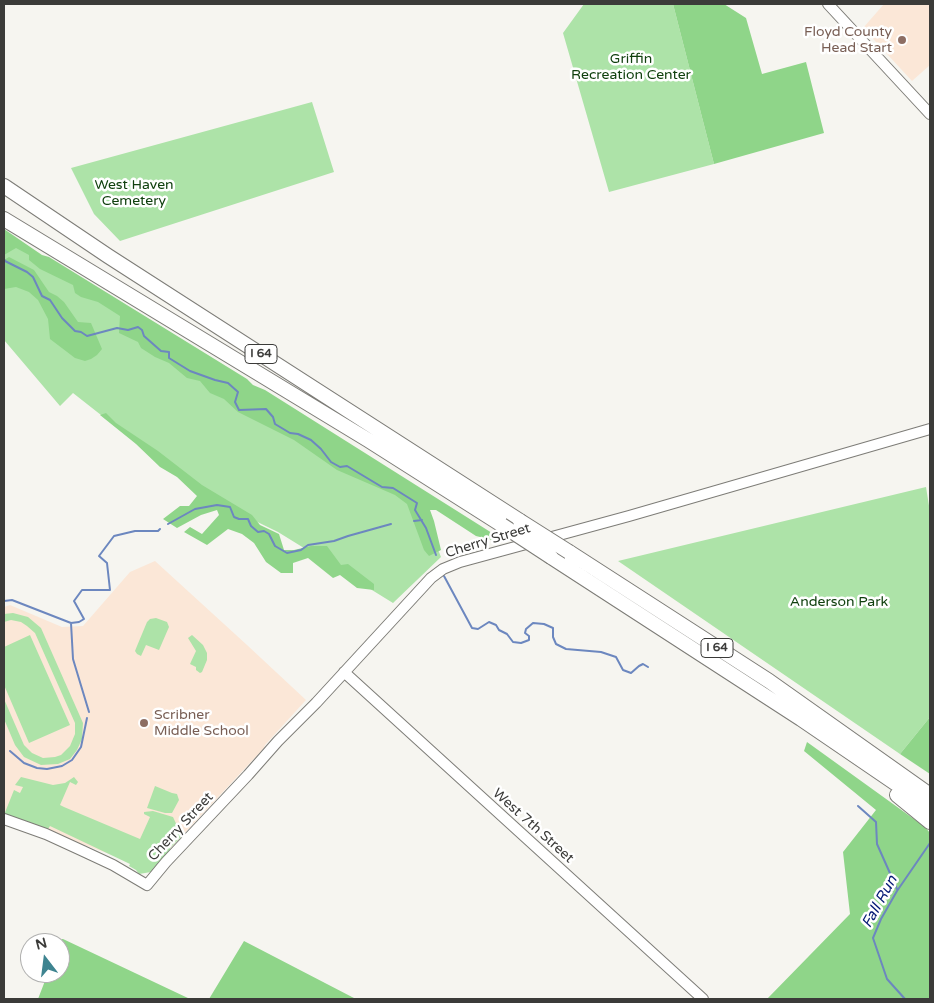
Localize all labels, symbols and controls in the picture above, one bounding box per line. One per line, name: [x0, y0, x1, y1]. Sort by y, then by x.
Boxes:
place label: Floyd County Head Start: [804, 24, 892, 56]
marker: Floyd County Head Start: [896, 34, 908, 46]
park label: Griffin Recreation Center: [571, 51, 691, 84]
park label: West Haven Cemetery: [94, 177, 174, 210]
road number: I 64: [245, 344, 277, 364]
street label: Cherry Street: [443, 520, 533, 562]
park label: Anderson Park: [790, 594, 888, 610]
road number: I 64: [701, 638, 733, 658]
place label: Scribner Middle School: [154, 707, 249, 740]
marker: Scribner Middle School: [138, 717, 150, 729]
street label: West 7th Street: [489, 785, 577, 867]
street label: Cherry Street: [145, 789, 217, 865]
water label: Fall Run: [858, 873, 902, 931]
north arrow: [20, 933, 70, 983]
text: N: [34, 934, 49, 954]

